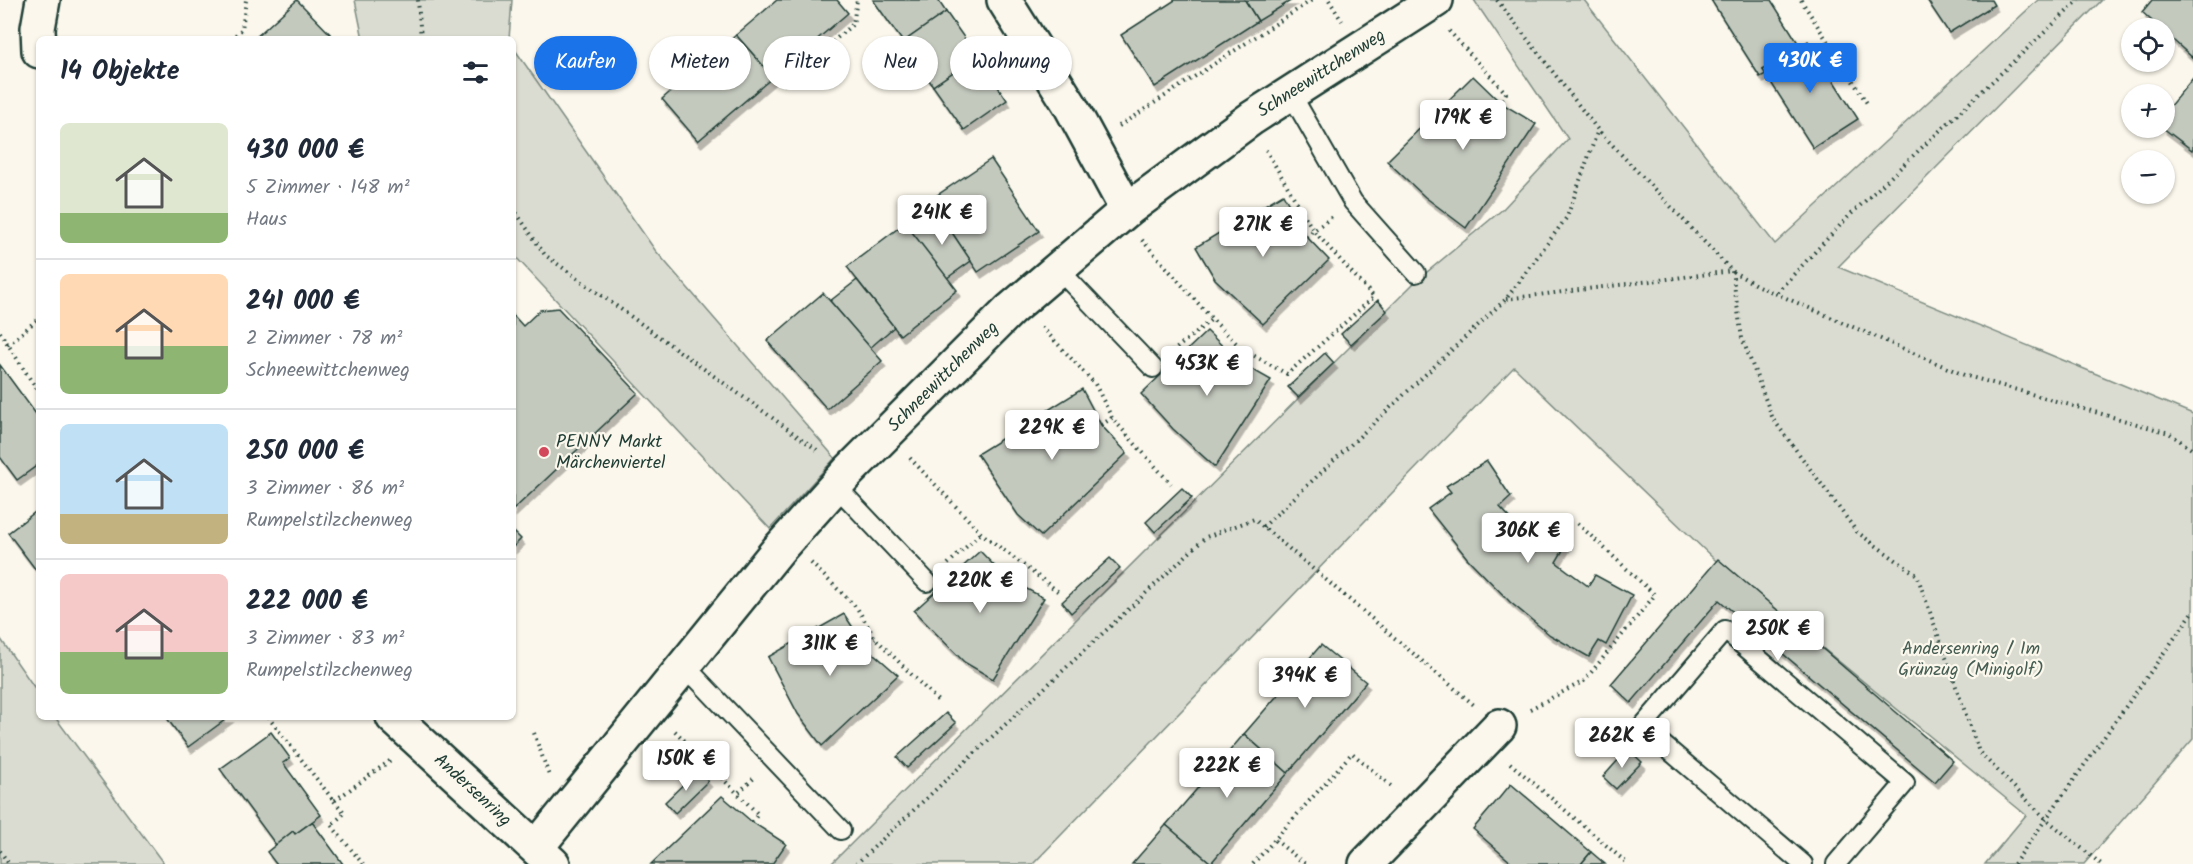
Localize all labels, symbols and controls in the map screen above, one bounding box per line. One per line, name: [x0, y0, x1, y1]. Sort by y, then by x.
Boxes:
map controls: [2121, 18, 2175, 204]
button: locate: [2121, 18, 2175, 72]
street label: Schneewittchenweg: [1251, 21, 1391, 126]
chip: Kaufen: [534, 36, 637, 90]
chip: Mieten: [649, 36, 751, 90]
chip: Filter: [763, 36, 850, 90]
chip: Neu: [862, 36, 938, 90]
chip: Wohnung: [950, 36, 1072, 90]
pin: 430K €: [1761, 43, 1859, 94]
text: 430K €: [1778, 46, 1842, 78]
text: 14 Objekte: [60, 51, 180, 93]
icon: filters: [459, 56, 492, 89]
button: +: [2121, 84, 2175, 138]
pin: 179K €: [1414, 100, 1512, 151]
text: 179K €: [1434, 103, 1492, 135]
text: 430 000 €: [246, 130, 364, 172]
icon: home: [108, 147, 180, 219]
button: −: [2121, 150, 2175, 204]
text: 5 Zimmer · 148 m²: [246, 172, 410, 204]
pin: 241K €: [893, 195, 991, 246]
text: 241K €: [911, 198, 973, 230]
text: Haus: [246, 204, 287, 236]
pin: 271K €: [1214, 207, 1312, 258]
text: 271K €: [1233, 210, 1293, 242]
text: 241 000 €: [246, 281, 360, 323]
icon: home: [108, 298, 180, 370]
street label: Schneewittchenweg: [881, 314, 1006, 439]
text: 2 Zimmer · 78 m²: [246, 323, 402, 355]
pin: 453K €: [1158, 346, 1256, 397]
text: 453K €: [1175, 349, 1239, 381]
text: Schneewittchenweg: [246, 355, 410, 387]
pin: 229K €: [1003, 410, 1101, 461]
text: 229K €: [1019, 413, 1085, 445]
place label: PENNY Markt Märchenviertel: [556, 428, 666, 478]
text: 250 000 €: [246, 431, 364, 473]
marker: PENNY Markt Märchenviertel: [537, 445, 551, 459]
icon: home: [108, 448, 180, 520]
text: 3 Zimmer · 86 m²: [246, 473, 404, 505]
text: Rumpelstilzchenweg: [246, 505, 413, 537]
pin: 306K €: [1479, 513, 1577, 564]
text: 306K €: [1496, 516, 1560, 548]
pin: 220K €: [931, 563, 1029, 614]
text: 220K €: [947, 566, 1013, 598]
text: 222 000 €: [246, 581, 368, 623]
icon: home: [108, 598, 180, 670]
pin: 250K €: [1729, 611, 1827, 662]
text: 250K €: [1746, 614, 1810, 646]
text: 3 Zimmer · 83 m²: [246, 623, 404, 655]
pin: 311K €: [781, 626, 879, 677]
text: 311K €: [802, 629, 858, 661]
park label: Andersenring / Im Grünzug (Minigolf): [1898, 635, 2044, 685]
text: Rumpelstilzchenweg: [246, 655, 413, 687]
pin: 394K €: [1256, 658, 1354, 709]
text: 394K €: [1273, 661, 1337, 693]
pin: 262K €: [1573, 718, 1671, 769]
text: 262K €: [1589, 721, 1655, 753]
pin: 150K €: [637, 741, 735, 792]
text: 150K €: [657, 744, 715, 776]
street label: Andersenring: [427, 746, 518, 834]
pin: 222K €: [1178, 748, 1276, 799]
text: 222K €: [1193, 751, 1261, 783]

